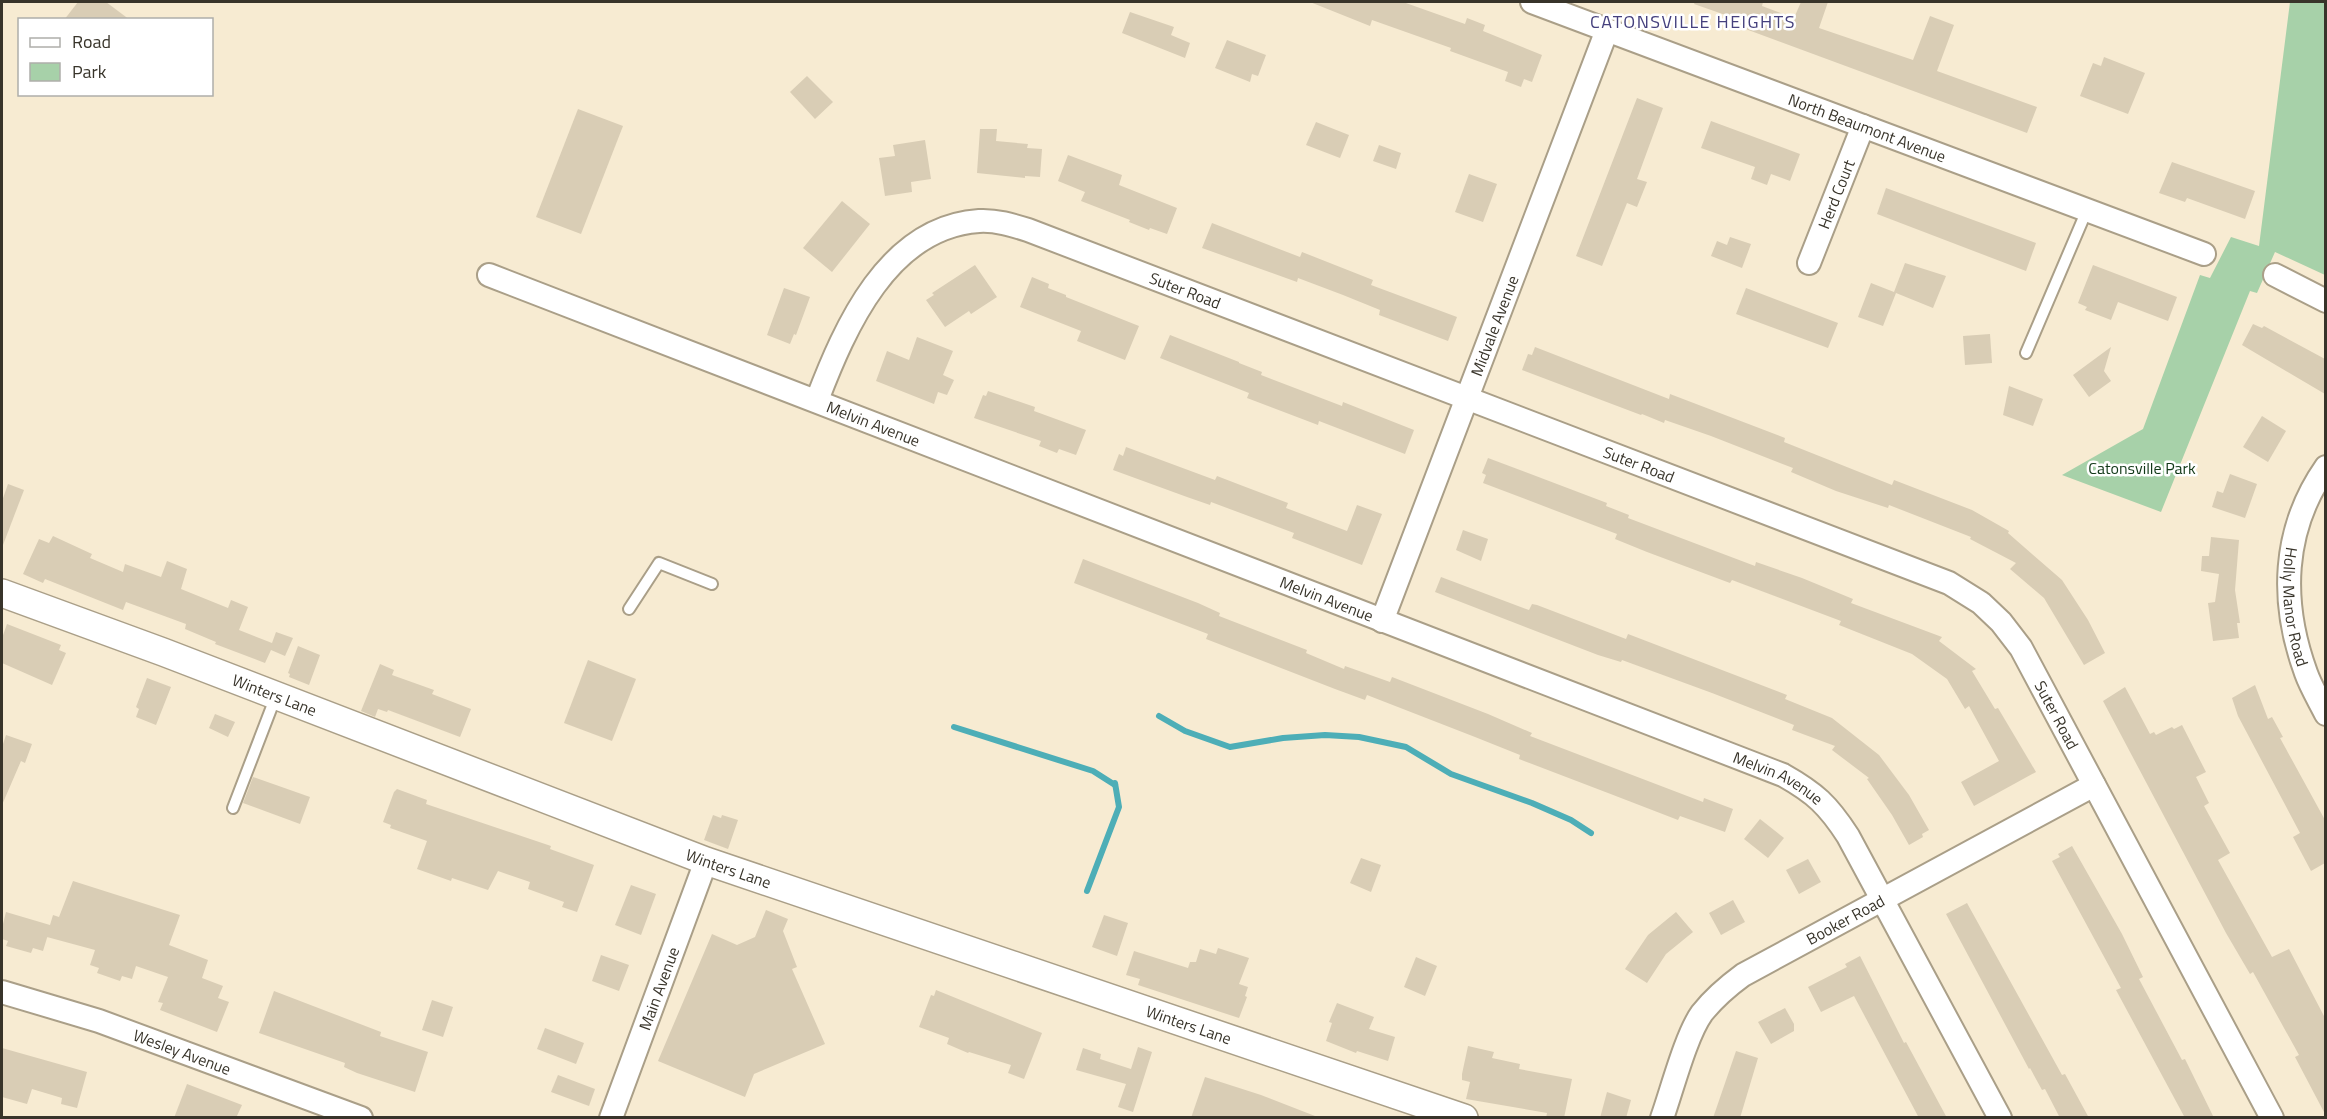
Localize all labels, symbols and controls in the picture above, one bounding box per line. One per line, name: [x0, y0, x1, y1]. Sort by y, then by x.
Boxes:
district label: CATONSVILLE HEIGHTS: [1590, 8, 1796, 35]
legend: [18, 18, 213, 96]
text: Road: [72, 28, 111, 55]
text: Park: [72, 58, 107, 85]
street label: North Beaumont Avenue: [1785, 87, 1949, 168]
street label: Herd Court: [1812, 156, 1861, 232]
street label: Suter Road: [1146, 266, 1224, 315]
street label: Midvale Avenue: [1464, 272, 1525, 380]
street label: Melvin Avenue: [823, 395, 924, 452]
street label: Suter Road: [1600, 440, 1678, 489]
park label: Catonsville Park: [2088, 456, 2196, 480]
street label: Holly Manor Road: [2277, 546, 2315, 669]
street label: Melvin Avenue: [1276, 570, 1377, 628]
street label: Winters Lane: [229, 668, 320, 722]
street label: Suter Road: [2029, 676, 2085, 754]
street label: Melvin Avenue: [1730, 745, 1829, 810]
street label: Winters Lane: [682, 842, 774, 894]
street label: Booker Road: [1802, 889, 1889, 951]
street label: Main Avenue: [632, 943, 685, 1034]
street label: Winters Lane: [1143, 999, 1235, 1050]
street label: Wesley Avenue: [130, 1023, 234, 1081]

